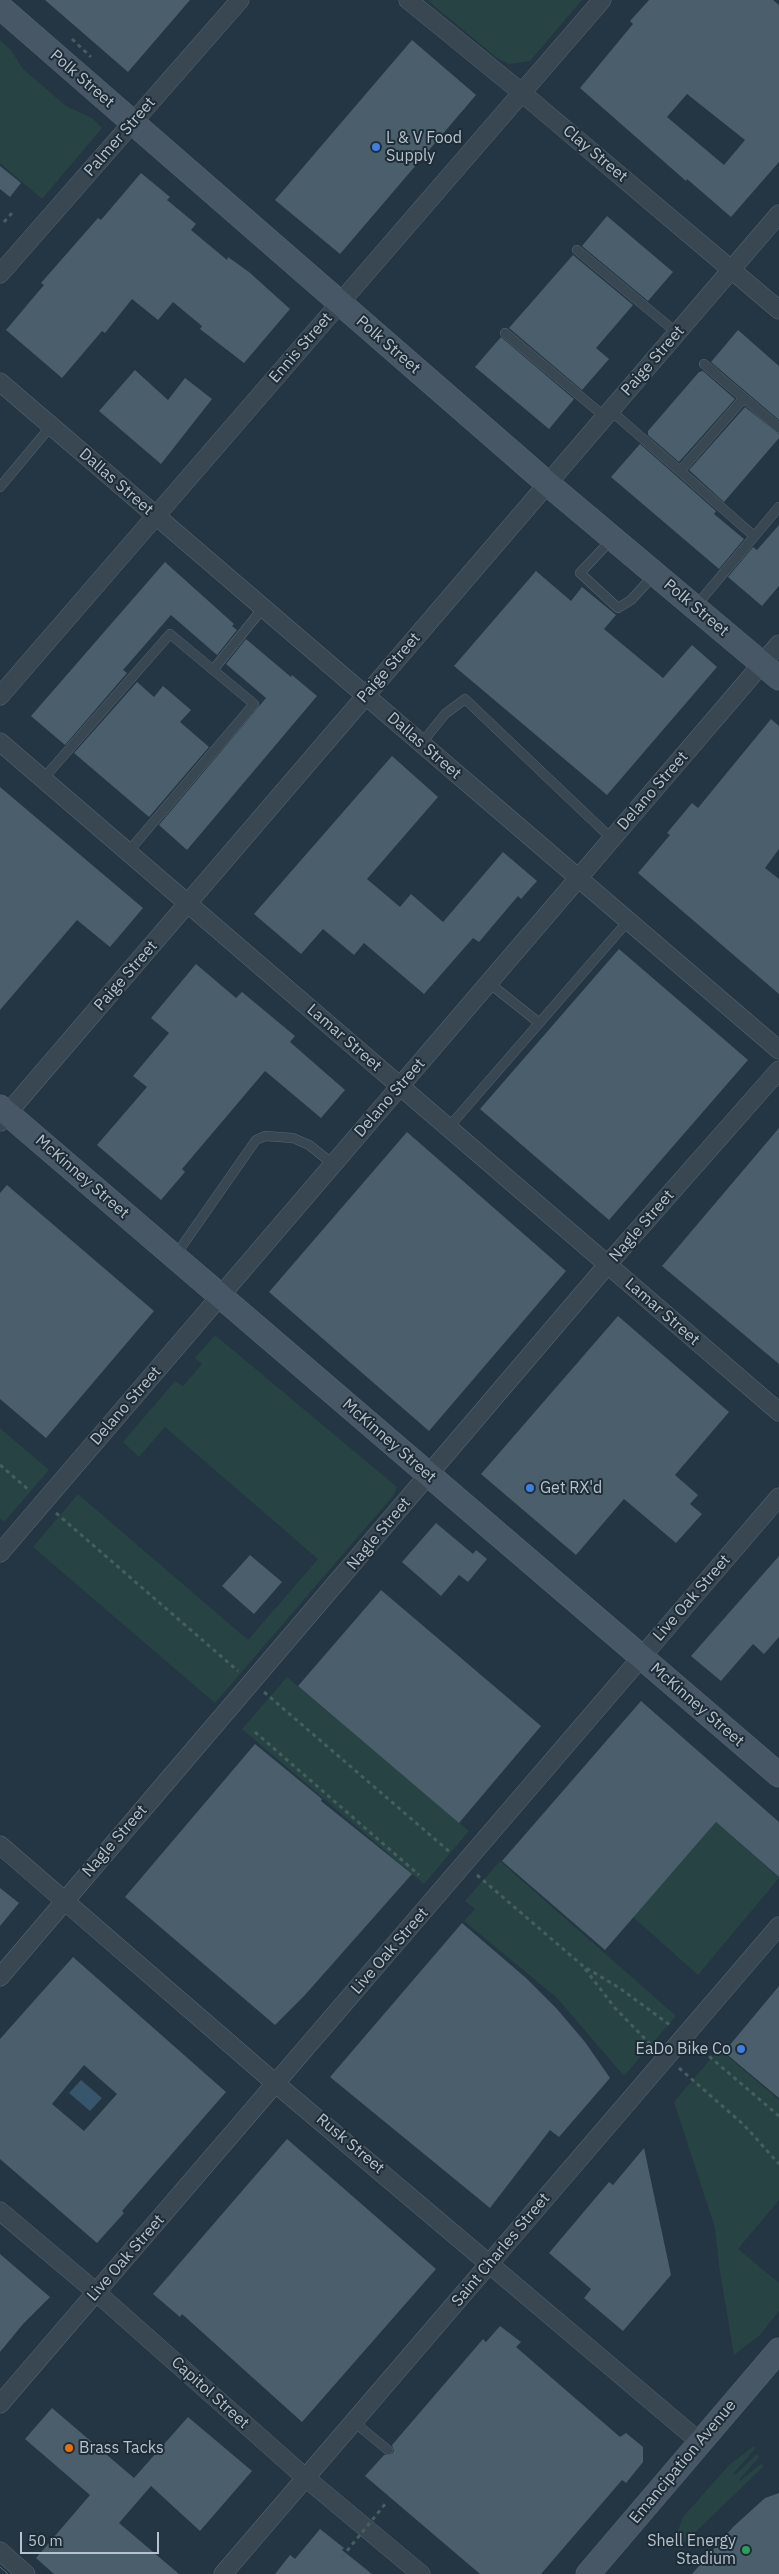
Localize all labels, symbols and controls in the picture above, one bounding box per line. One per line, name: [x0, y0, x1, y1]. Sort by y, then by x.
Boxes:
street label: Polk Street: [46, 46, 118, 112]
street label: Palmer Street: [80, 93, 160, 181]
street label: Clay Street: [559, 121, 631, 187]
place label: L & V Food Supply: [386, 128, 462, 166]
marker: L & V Food Supply: [370, 141, 382, 153]
street label: Ennis Street: [265, 309, 337, 387]
street label: Polk Street: [352, 312, 424, 378]
street label: Paige Street: [617, 322, 689, 400]
street label: Dallas Street: [75, 445, 157, 519]
street label: Polk Street: [660, 575, 732, 641]
street label: Paige Street: [353, 629, 425, 707]
street label: Dallas Street: [383, 709, 465, 783]
street label: Delano Street: [614, 748, 692, 834]
street label: Paige Street: [90, 937, 162, 1015]
street label: Lamar Street: [303, 1000, 385, 1076]
street label: Delano Street: [351, 1055, 429, 1141]
street label: McKinney Street: [31, 1131, 133, 1223]
street label: Nagle Street: [606, 1186, 678, 1266]
street label: Lamar Street: [621, 1274, 703, 1350]
street label: Delano Street: [87, 1363, 165, 1449]
street label: McKinney Street: [338, 1395, 440, 1487]
place label: Get RX'd: [540, 1478, 602, 1498]
marker: Get RX'd: [524, 1482, 536, 1494]
street label: Nagle Street: [343, 1494, 415, 1574]
street label: Live Oak Street: [649, 1551, 735, 1645]
street label: McKinney Street: [646, 1659, 748, 1751]
street label: Nagle Street: [79, 1801, 151, 1881]
street label: Live Oak Street: [347, 1904, 433, 1998]
place label: EaDo Bike Co: [636, 2039, 731, 2059]
marker: EaDo Bike Co: [735, 2043, 747, 2055]
street label: Rusk Street: [312, 2110, 388, 2178]
street label: Saint Charles Street: [448, 2189, 554, 2311]
street label: Live Oak Street: [83, 2211, 169, 2305]
street label: Capitol Street: [167, 2353, 253, 2433]
street label: Emancipation Avenue: [626, 2396, 740, 2528]
place label: Brass Tacks: [79, 2438, 164, 2458]
marker: Brass Tacks: [63, 2442, 75, 2454]
scale bar: [22, 2522, 161, 2554]
text: 50 m: [28, 2531, 63, 2550]
place label: Shell Energy Stadium: [647, 2531, 736, 2569]
marker: Shell Energy Stadium: [740, 2544, 752, 2556]

